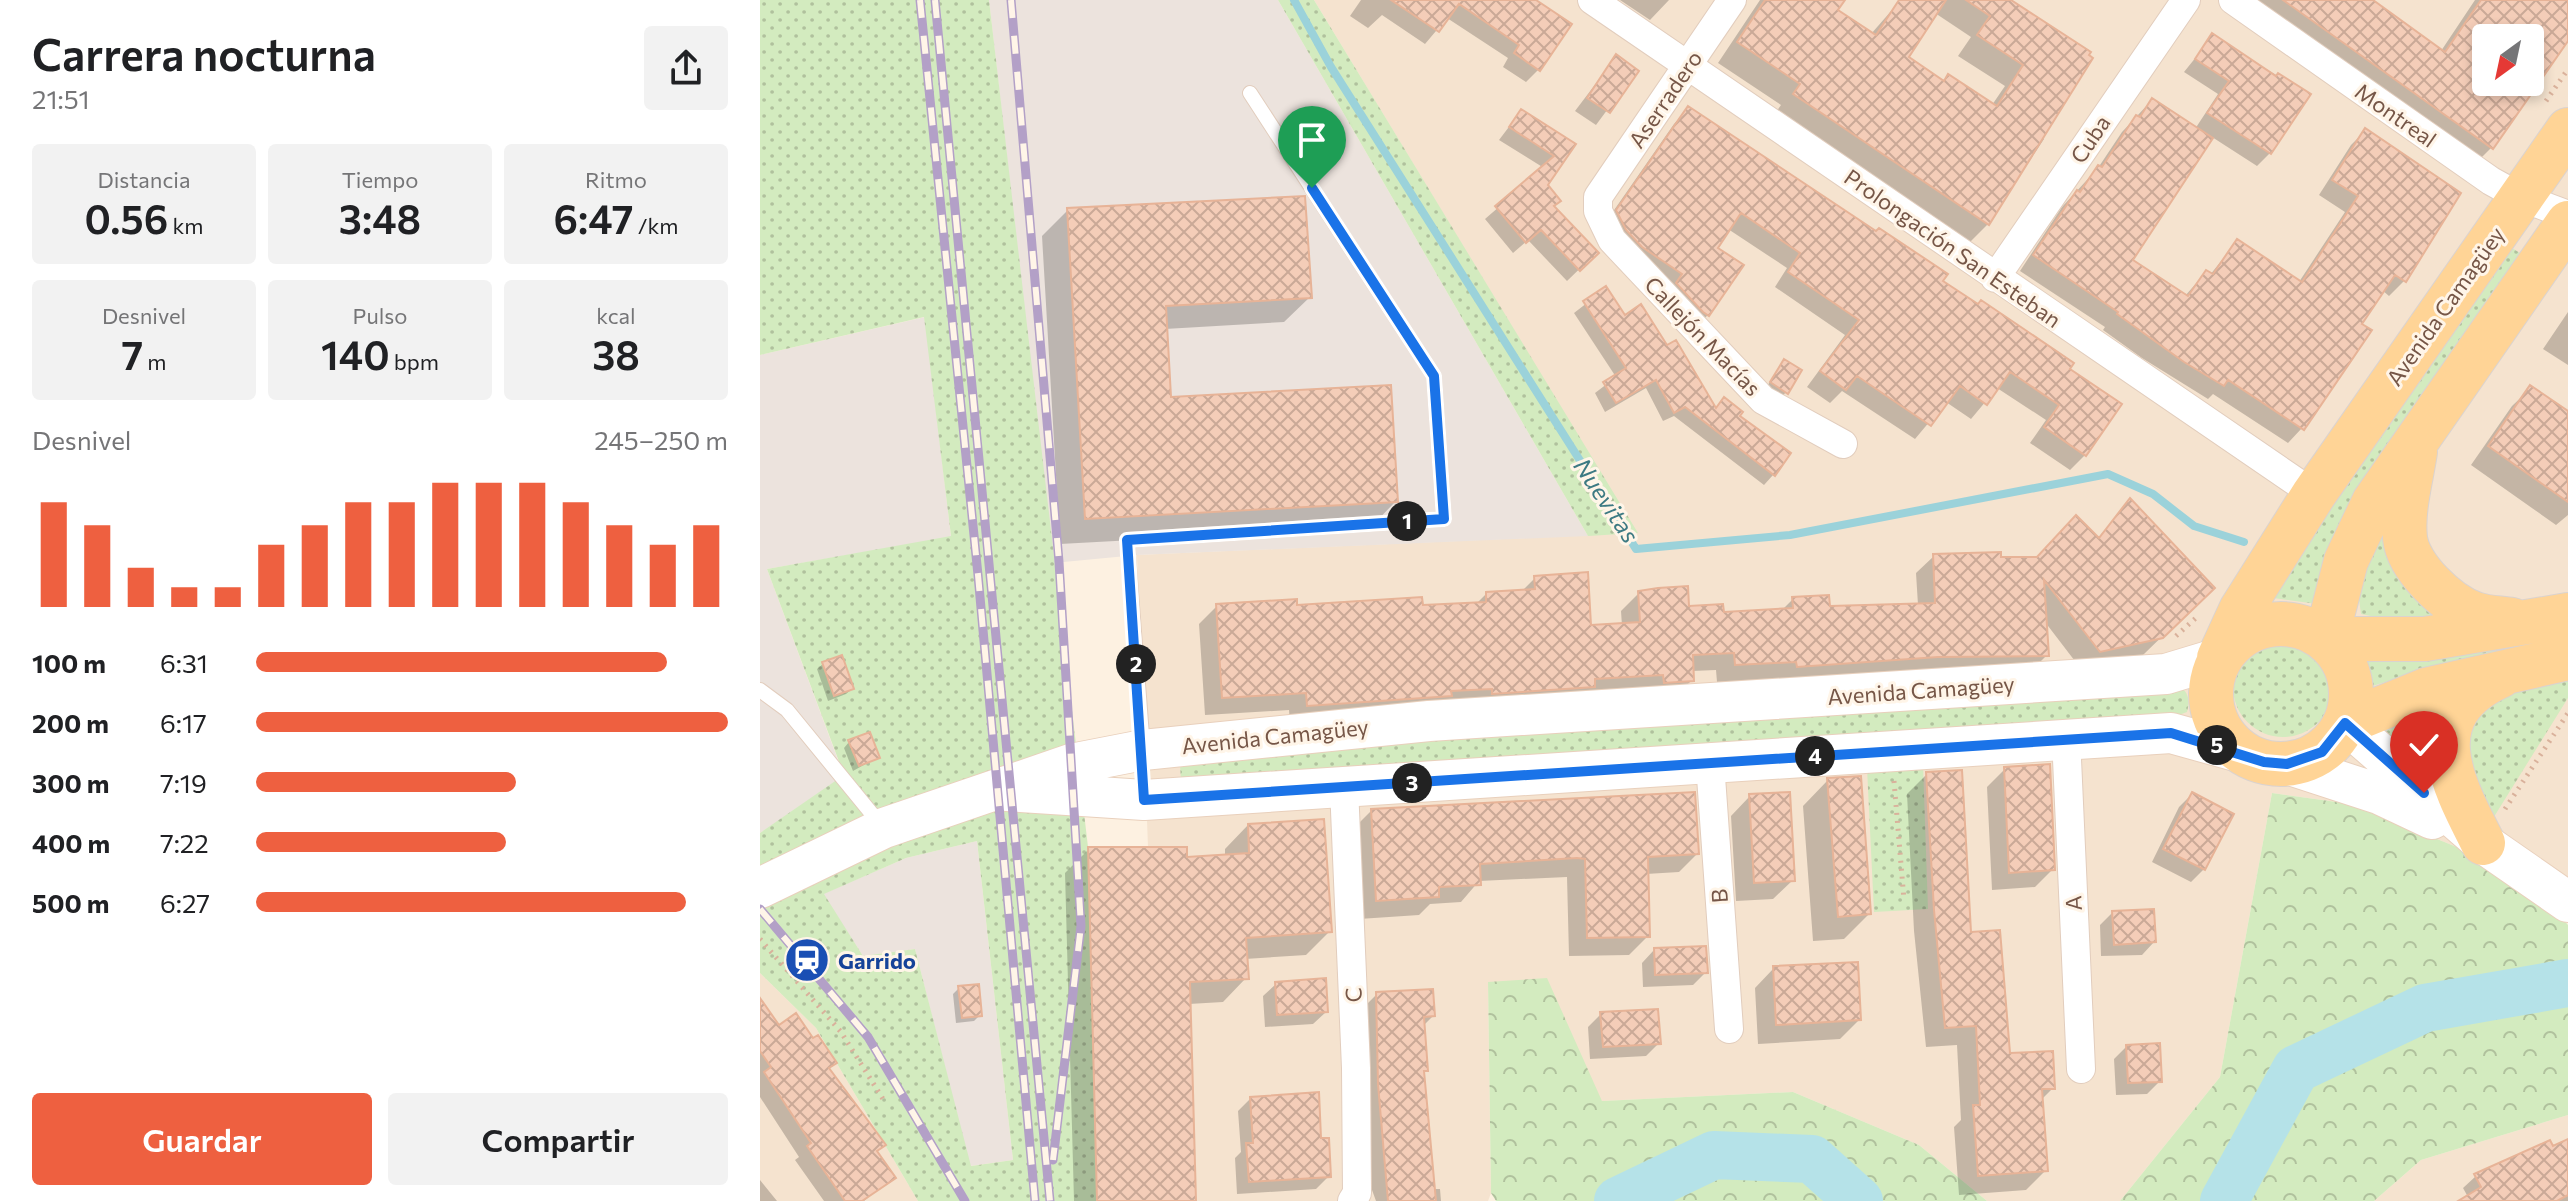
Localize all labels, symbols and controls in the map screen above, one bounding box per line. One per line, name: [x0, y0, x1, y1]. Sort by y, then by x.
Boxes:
north arrow: [2472, 24, 2544, 96]
map controls: [2472, 24, 2544, 96]
text: Carrera nocturna: [32, 26, 376, 80]
button: share: [644, 26, 728, 110]
street label: Aserradero: [1623, 45, 1707, 153]
street label: Montreal: [2350, 77, 2442, 153]
text: 21:51: [32, 83, 90, 114]
pin: [1278, 106, 1346, 188]
street label: Cuba: [2064, 110, 2116, 168]
icon: arrive: [1290, 118, 1334, 162]
street label: Prolongación San Esteban: [1839, 163, 2067, 333]
text: Distancia: [98, 166, 190, 193]
text: Tiempo: [342, 166, 418, 193]
text: Ritmo: [585, 166, 647, 193]
text: 0.56: [84, 193, 168, 242]
text: 3:48: [339, 193, 421, 242]
text: 6:47: [553, 193, 633, 242]
text: km: [168, 212, 204, 239]
text: /km: [633, 212, 679, 239]
street label: Avenida Camagüey: [2380, 221, 2510, 391]
street label: Callejón Macías: [1639, 271, 1767, 401]
text: Desnivel: [102, 302, 186, 329]
text: Pulso: [353, 302, 407, 329]
text: kcal: [596, 302, 636, 329]
text: 7: [121, 329, 143, 378]
text: 140: [321, 329, 390, 378]
text: 38: [592, 329, 640, 378]
text: m: [143, 348, 167, 375]
text: bpm: [390, 348, 439, 375]
text: Desnivel: [32, 424, 131, 455]
text: 245–250 m: [594, 424, 728, 455]
water label: Nuevitas: [1568, 452, 1646, 548]
pin: 1: [1387, 501, 1427, 541]
text: 1: [1402, 507, 1412, 534]
pin: 2: [1116, 644, 1156, 684]
text: 100 m: [32, 647, 106, 678]
text: 6:31: [160, 647, 208, 678]
text: 2: [1130, 650, 1142, 677]
street label: Avenida Camagüey: [1826, 670, 2016, 710]
text: 200 m: [32, 707, 109, 738]
text: 6:17: [160, 707, 207, 738]
pin: [2390, 711, 2458, 793]
street label: Avenida Camagüey: [1180, 713, 1370, 759]
icon: check: [2402, 723, 2446, 767]
pin: 5: [2197, 725, 2237, 765]
text: 5: [2211, 731, 2223, 758]
pin: 4: [1795, 736, 1835, 776]
text: 4: [1808, 742, 1822, 769]
pin: 3: [1392, 763, 1432, 803]
text: 300 m: [32, 767, 109, 798]
text: 7:19: [160, 767, 207, 798]
text: 3: [1406, 769, 1418, 796]
text: 400 m: [32, 827, 110, 858]
text: 7:22: [160, 827, 209, 858]
text: 500 m: [32, 887, 109, 918]
text: 6:27: [160, 887, 210, 918]
street label: B: [1705, 888, 1733, 904]
street label: A: [2059, 895, 2087, 911]
station icon: Garrido: [783, 936, 831, 984]
place label: Garrido: [838, 947, 916, 974]
street label: C: [1339, 987, 1367, 1003]
button: Guardar: [32, 1093, 372, 1185]
button: Compartir: [388, 1093, 728, 1185]

